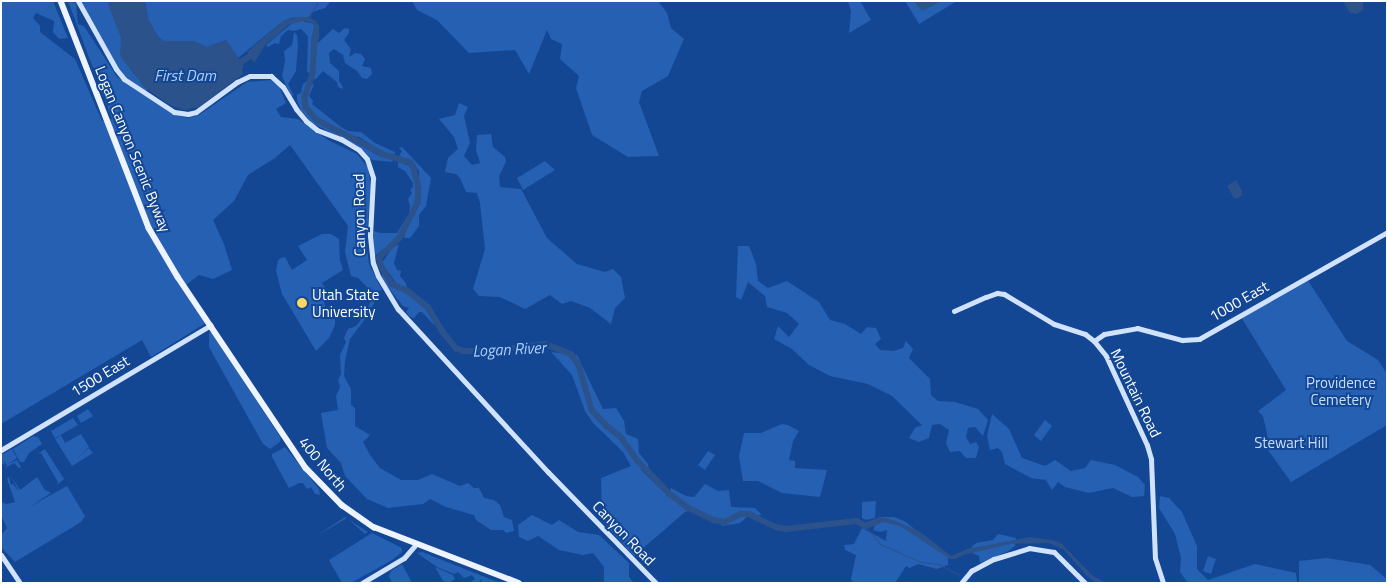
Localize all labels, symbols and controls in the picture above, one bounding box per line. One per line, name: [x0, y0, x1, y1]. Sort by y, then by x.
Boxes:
street label: Logan Canyon Scenic Byway: [91, 63, 175, 235]
water label: First Dam: [154, 65, 216, 85]
street label: Canyon Road: [349, 174, 369, 256]
street label: 1000 East: [1206, 277, 1272, 325]
place label: Utah State University: [312, 285, 379, 320]
marker: Utah State University: [296, 297, 308, 309]
water label: Logan River: [472, 337, 546, 361]
street label: Mountain Road: [1107, 346, 1165, 440]
street label: 1500 East: [68, 352, 132, 400]
park label: Providence Cemetery: [1306, 373, 1376, 408]
street label: 400 North: [295, 433, 351, 495]
park label: Stewart Hill: [1254, 434, 1328, 452]
street label: Canyon Road: [589, 497, 659, 569]

